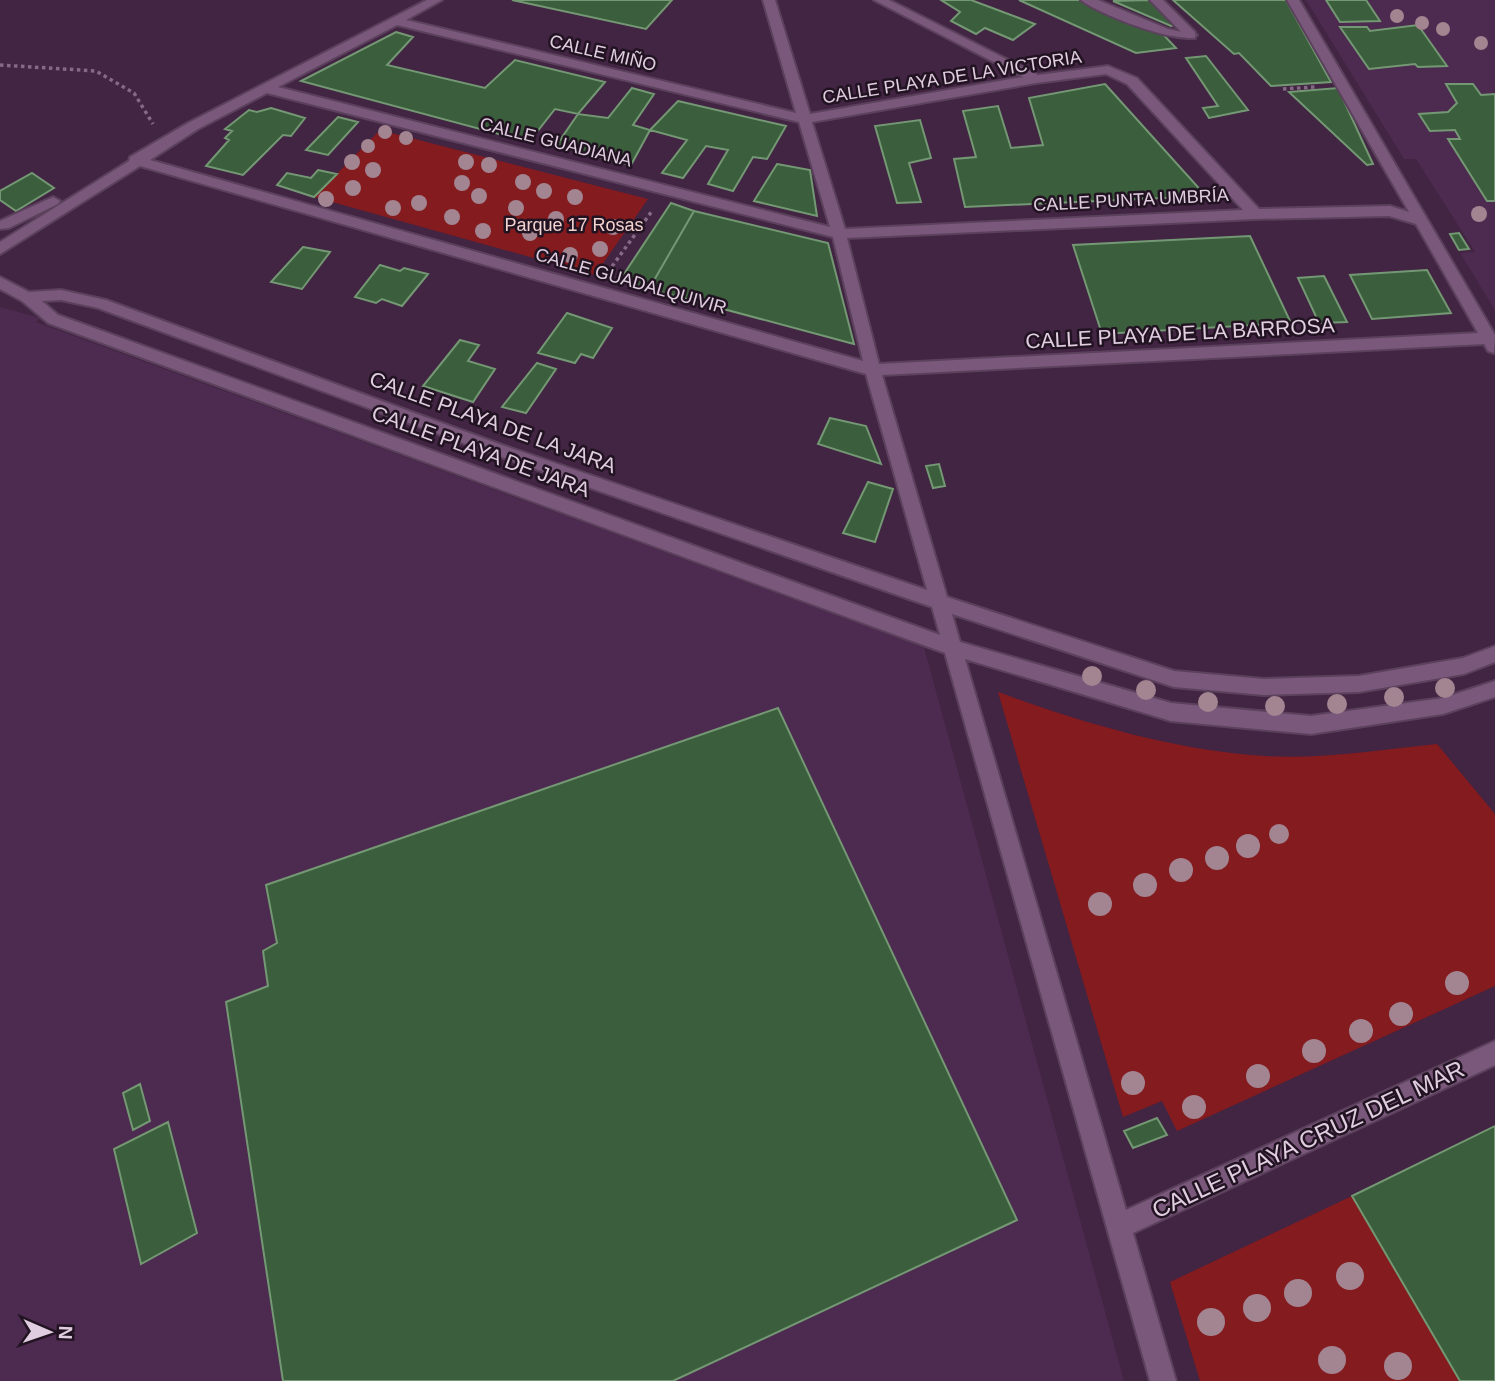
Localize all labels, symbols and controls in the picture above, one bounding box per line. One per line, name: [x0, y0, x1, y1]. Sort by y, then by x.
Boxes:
street label: CALLE MIÑO: [548, 30, 659, 75]
street label: CALLE PLAYA DE LA VICTORIA: [821, 47, 1083, 107]
street label: CALLE GUADIANA: [478, 113, 634, 171]
street label: CALLE PUNTA UMBRÍA: [1033, 185, 1229, 215]
park label: Parque 17 Rosas: [504, 215, 644, 235]
street label: CALLE GUADALQUIVIR: [533, 244, 729, 318]
street label: CALLE PLAYA DE LA BARROSA: [1025, 313, 1335, 353]
street label: CALLE PLAYA DE LA JARA: [367, 367, 619, 477]
street label: CALLE PLAYA DE JARA: [369, 401, 593, 501]
street label: CALLE PLAYA CRUZ DEL MAR: [1148, 1055, 1468, 1223]
north arrow: [14, 1297, 84, 1367]
text: N: [55, 1325, 76, 1340]

